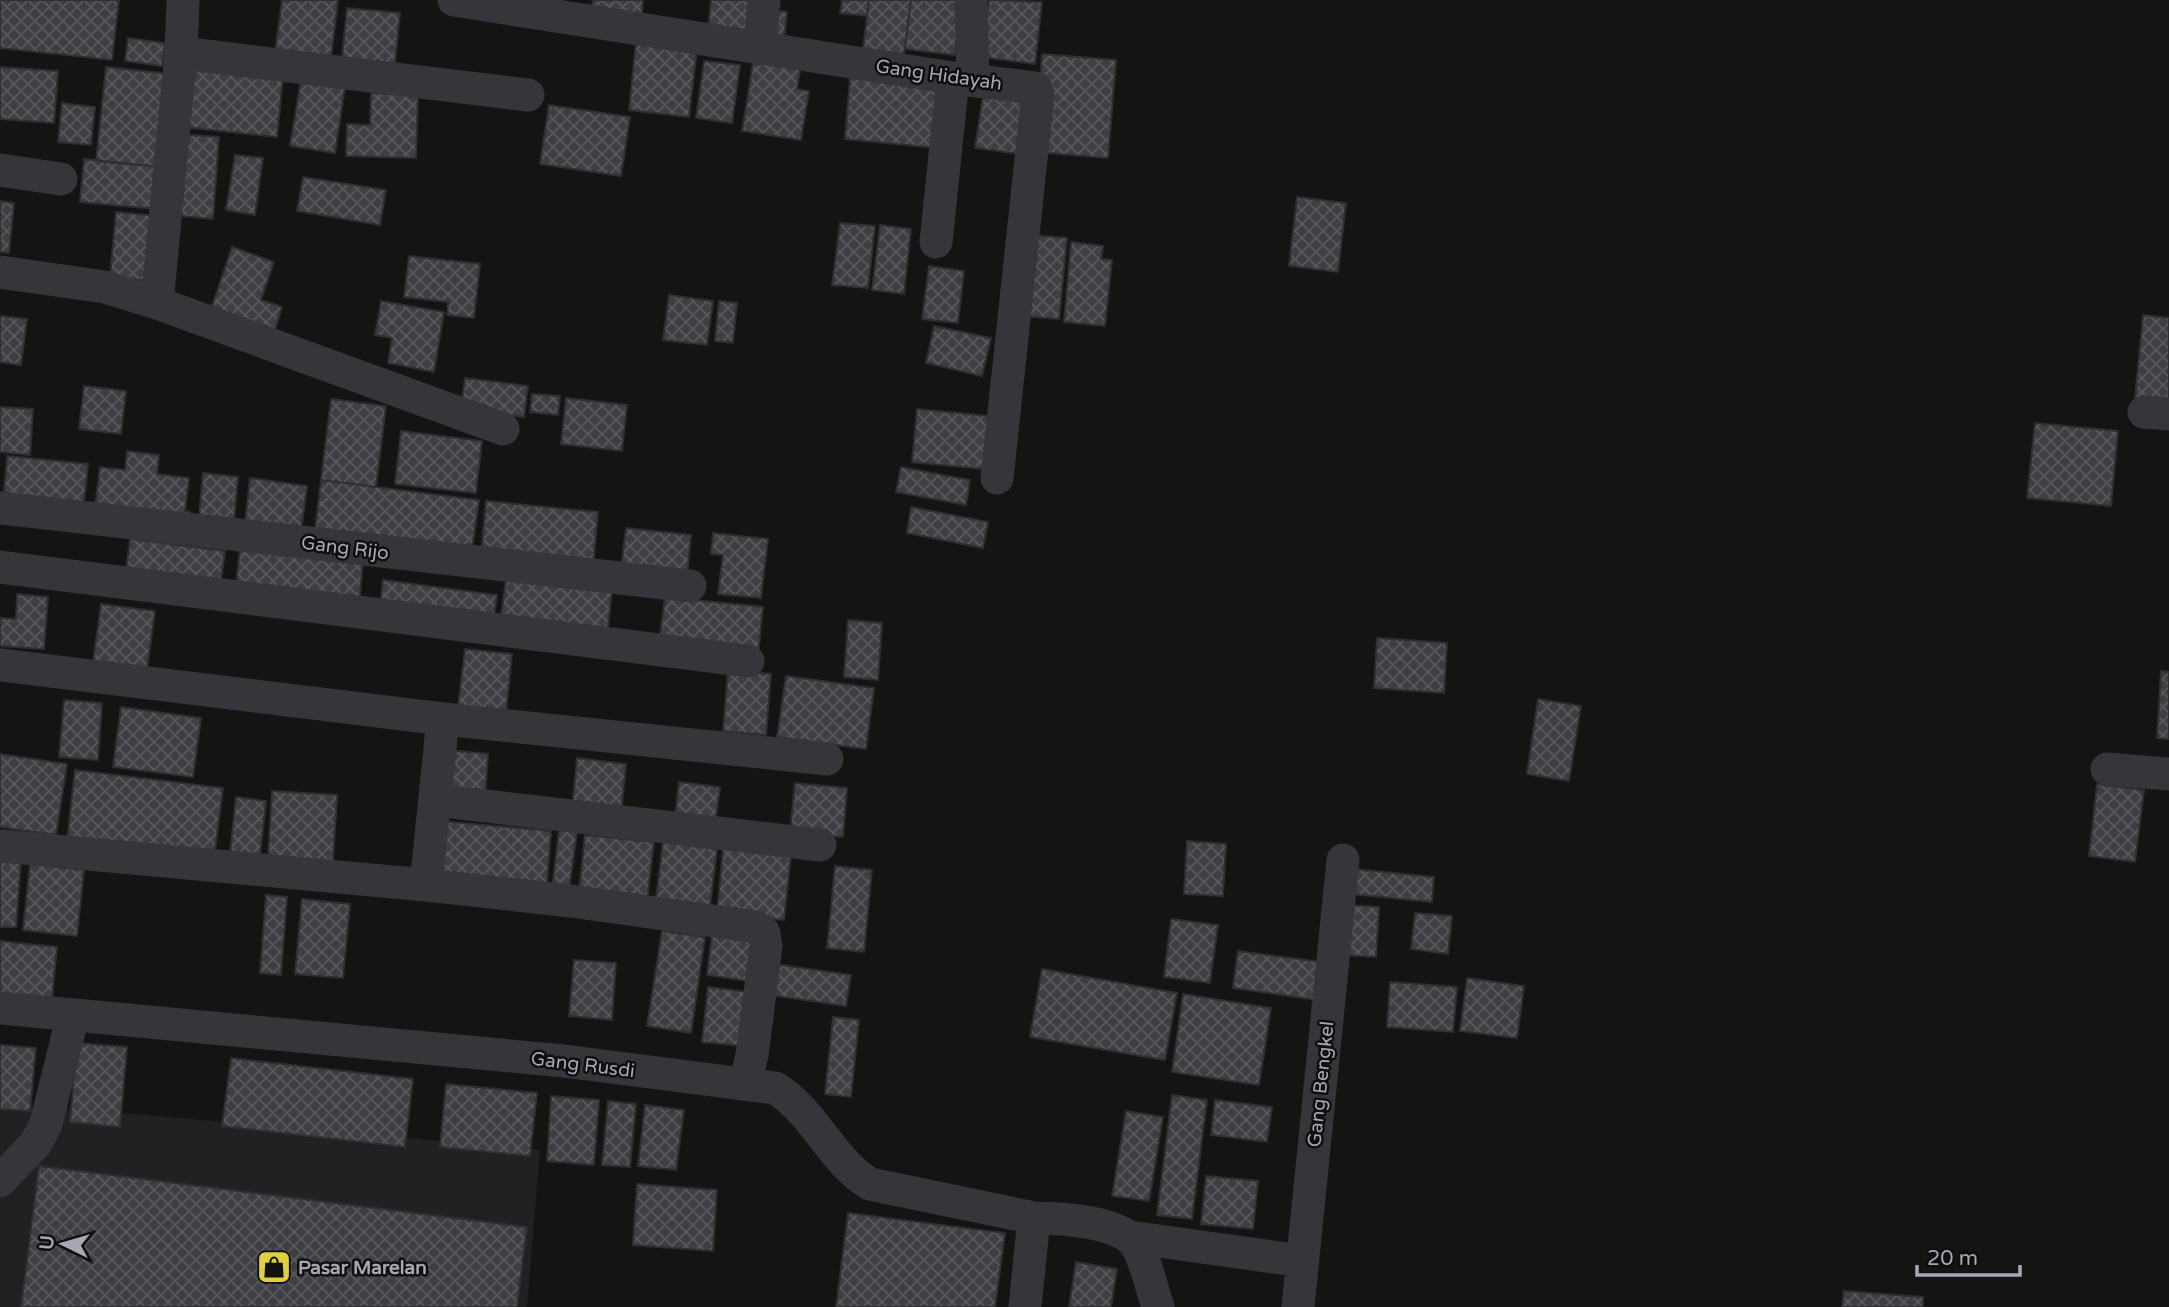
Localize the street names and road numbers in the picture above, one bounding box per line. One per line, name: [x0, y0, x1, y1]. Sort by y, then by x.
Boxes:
street label: Gang Hidayah: [874, 55, 1003, 95]
street label: Gang Rijo: [300, 532, 390, 564]
street label: Gang Bengkel: [1303, 1020, 1339, 1148]
street label: Gang Rusdi: [530, 1048, 636, 1082]

